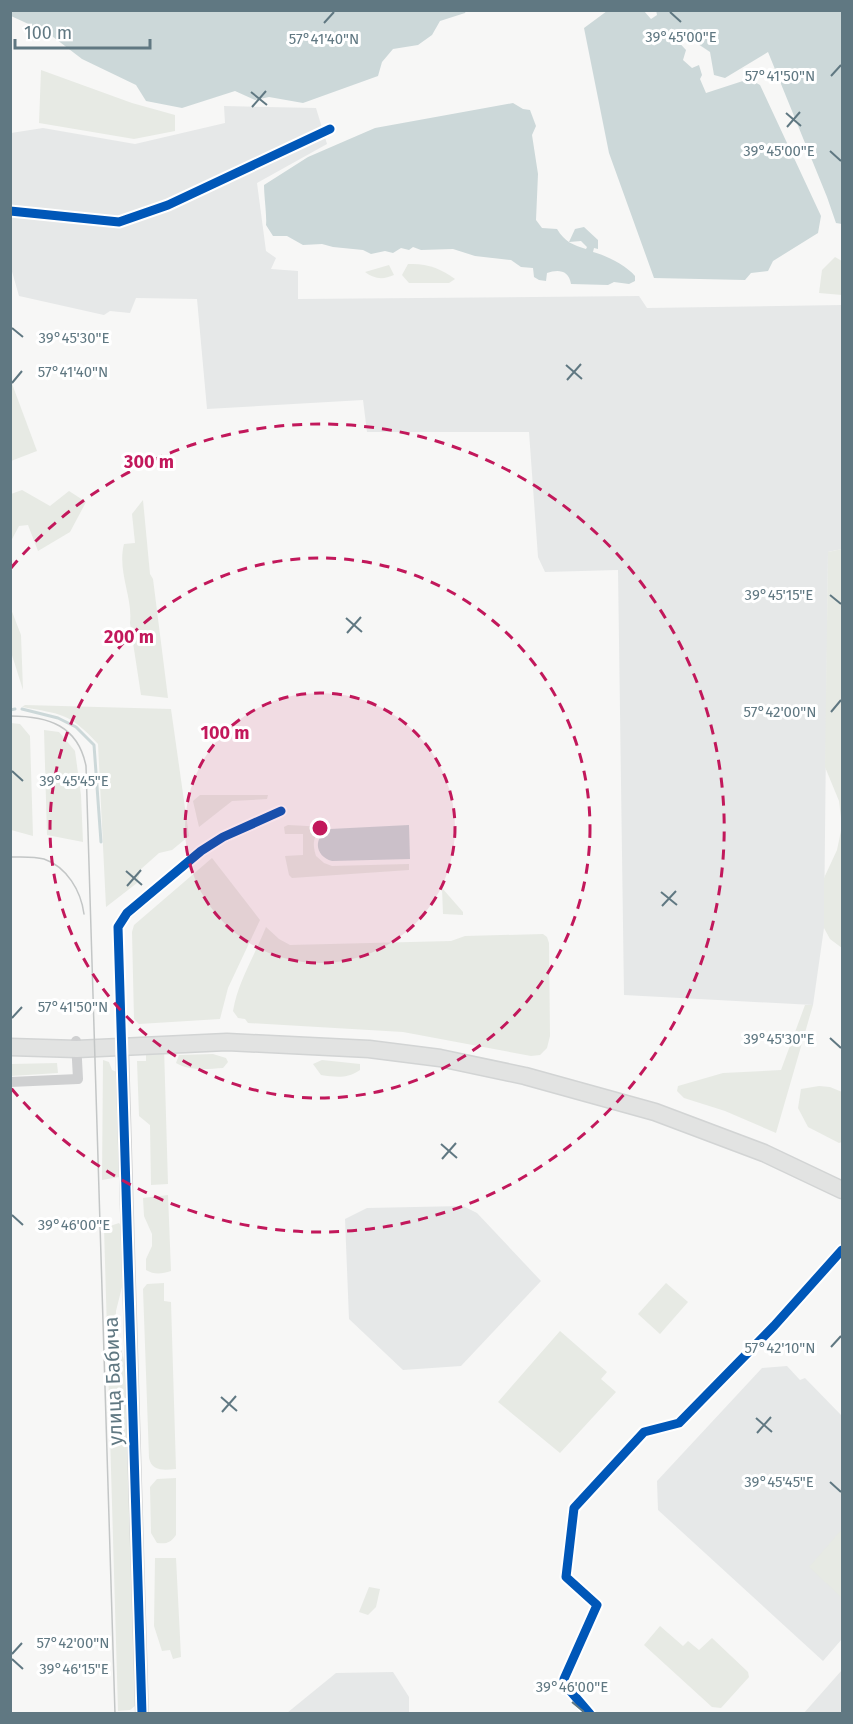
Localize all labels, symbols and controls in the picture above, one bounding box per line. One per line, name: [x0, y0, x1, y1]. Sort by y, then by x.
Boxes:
scale bar: [15, 12, 150, 50]
text: 100 m: [24, 22, 72, 44]
text: 39°45'00"E: [645, 28, 717, 46]
text: 57°41'40"N: [289, 30, 359, 48]
text: 57°41'50"N: [745, 67, 815, 85]
text: 39°45'00"E: [743, 142, 815, 160]
text: 39°45'30"E: [39, 329, 109, 347]
text: 57°41'40"N: [38, 363, 108, 381]
text: 300 m: [123, 451, 174, 473]
text: 39°45'15"E: [745, 586, 813, 604]
text: 200 m: [104, 626, 154, 648]
text: 57°42'00"N: [744, 703, 816, 721]
text: 100 m: [201, 722, 249, 744]
text: 39°45'45"E: [39, 772, 109, 790]
centre of rings: [310, 818, 330, 838]
text: 57°41'50"N: [38, 998, 108, 1016]
text: 39°45'30"E: [744, 1030, 814, 1048]
text: 39°46'00"E: [38, 1216, 110, 1234]
street label: улица Бабича: [99, 1316, 127, 1446]
text: 57°42'10"N: [744, 1339, 816, 1357]
text: 39°45'45"E: [744, 1473, 814, 1491]
text: 57°42'00"N: [37, 1634, 109, 1652]
text: 39°46'15"E: [39, 1660, 109, 1678]
text: 39°46'00"E: [536, 1678, 608, 1696]

